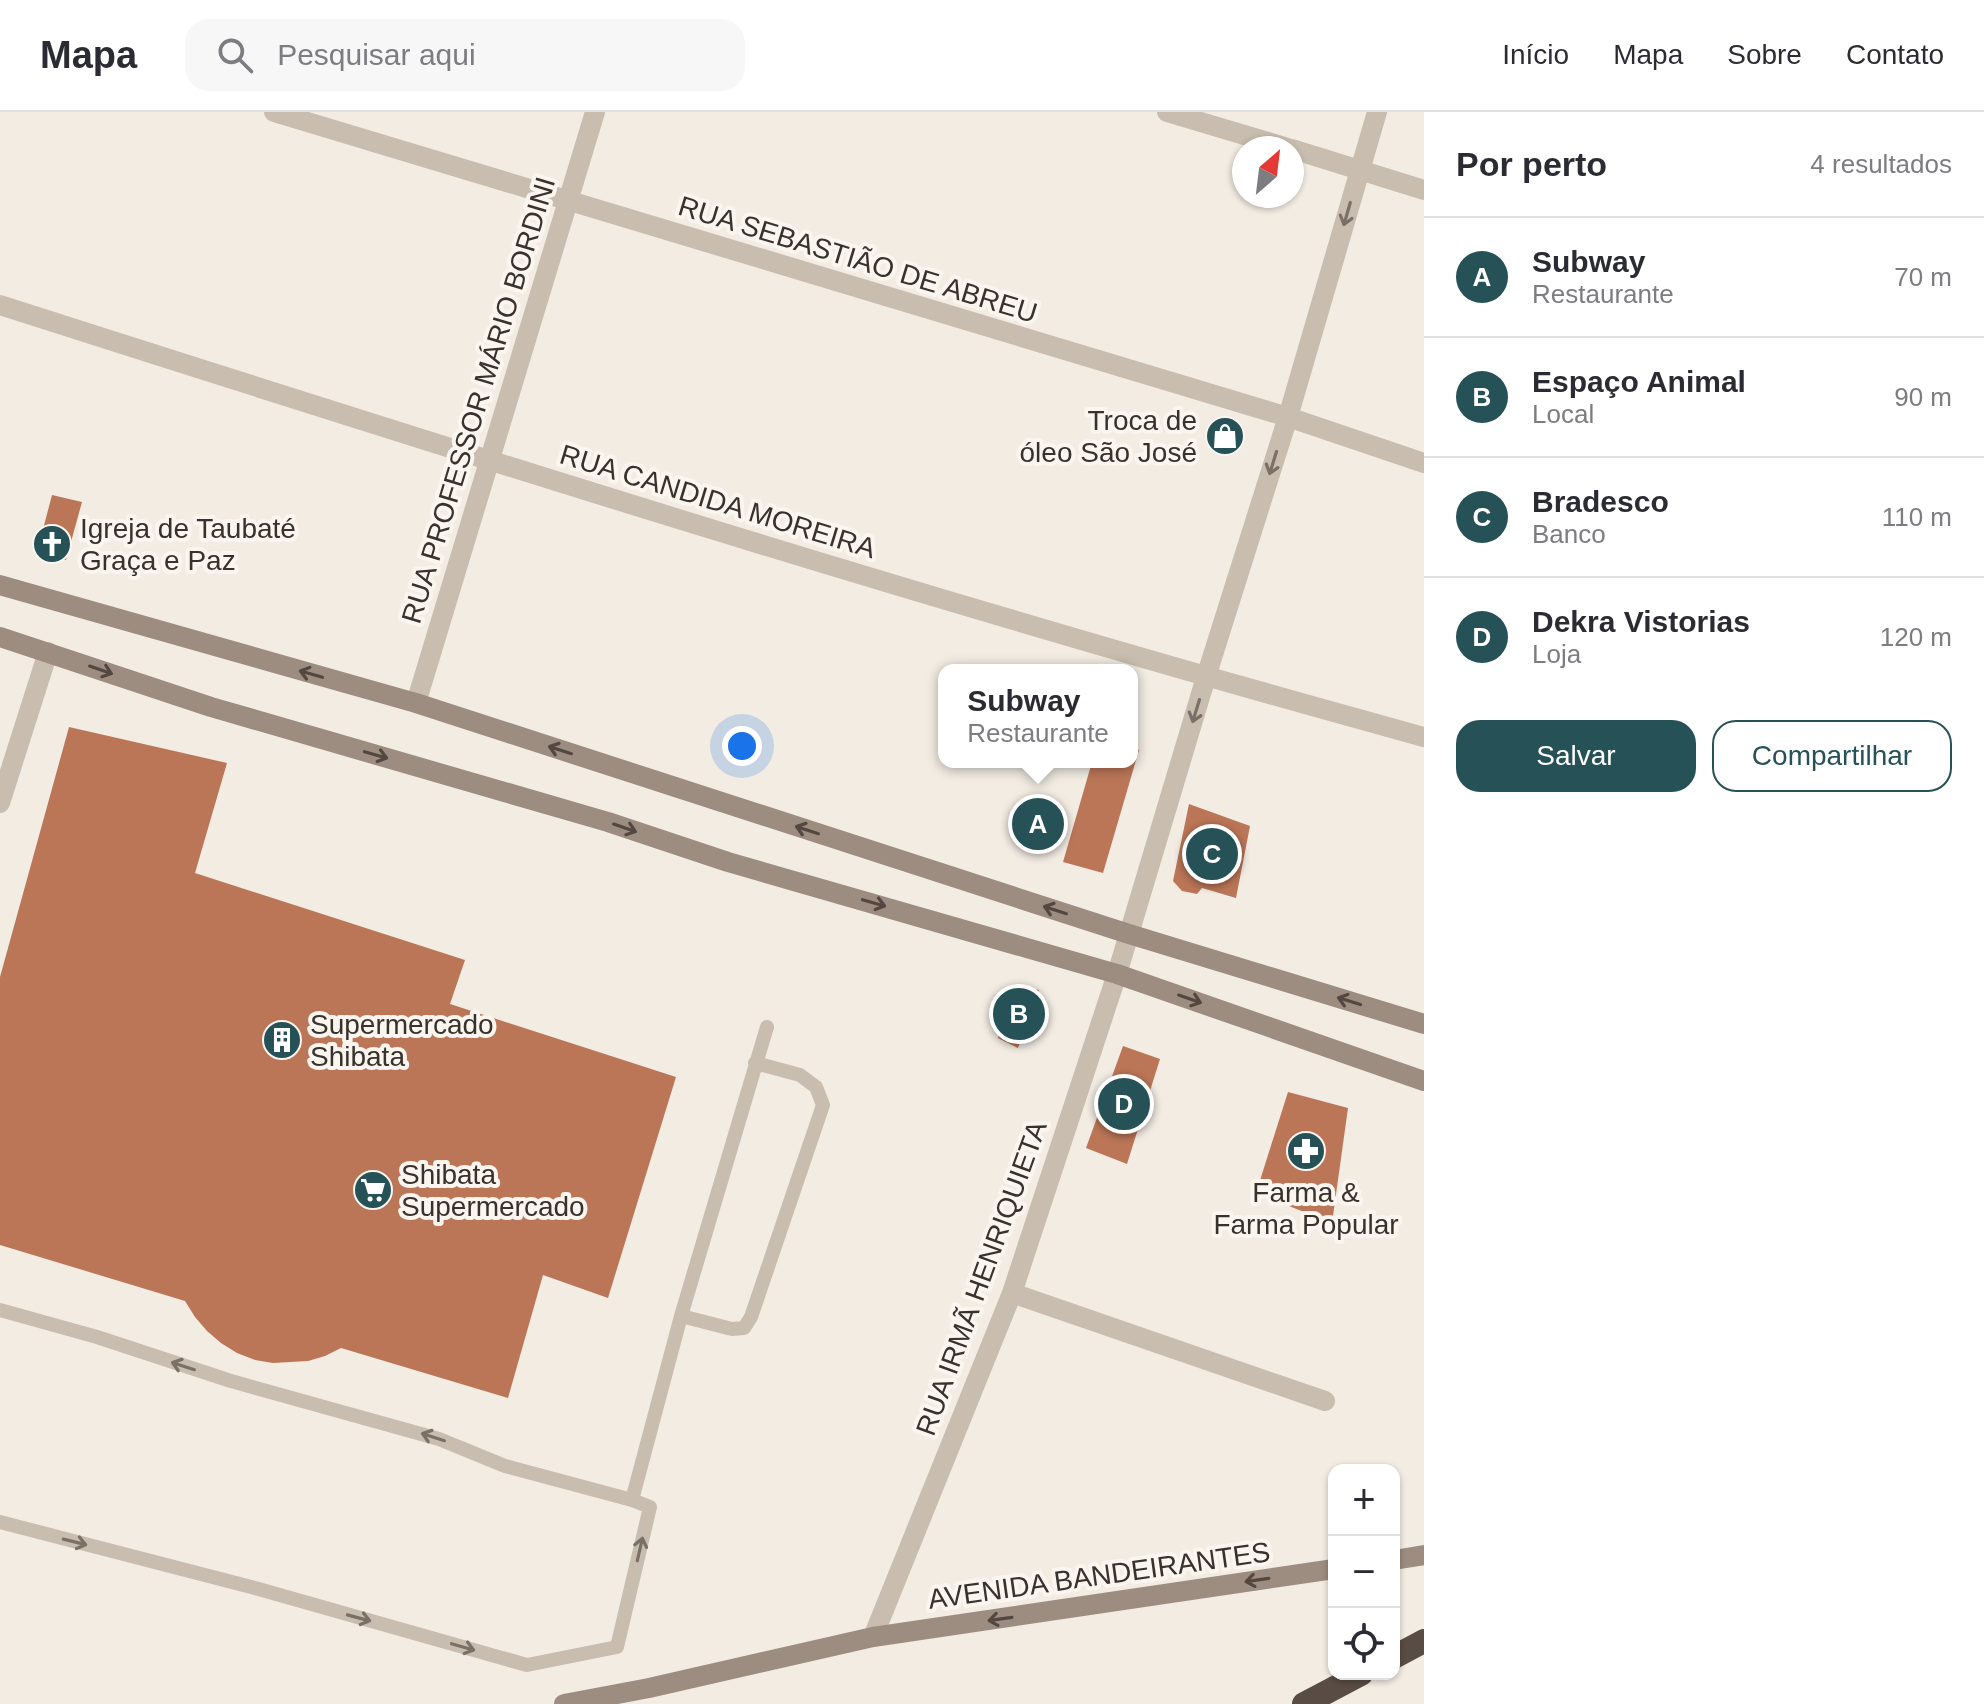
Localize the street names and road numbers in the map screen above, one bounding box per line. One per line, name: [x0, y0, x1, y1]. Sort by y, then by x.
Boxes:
street label: RUA PROFESSOR MÁRIO BORDINI: [396, 173, 561, 627]
street label: RUA SEBASTIÃO DE ABREU: [675, 190, 1041, 329]
street label: RUA CANDIDA MOREIRA: [556, 439, 880, 564]
street label: RUA IRMÃ HENRIQUIETA: [910, 1116, 1053, 1440]
street label: AVENIDA BANDEIRANTES: [926, 1536, 1272, 1615]

